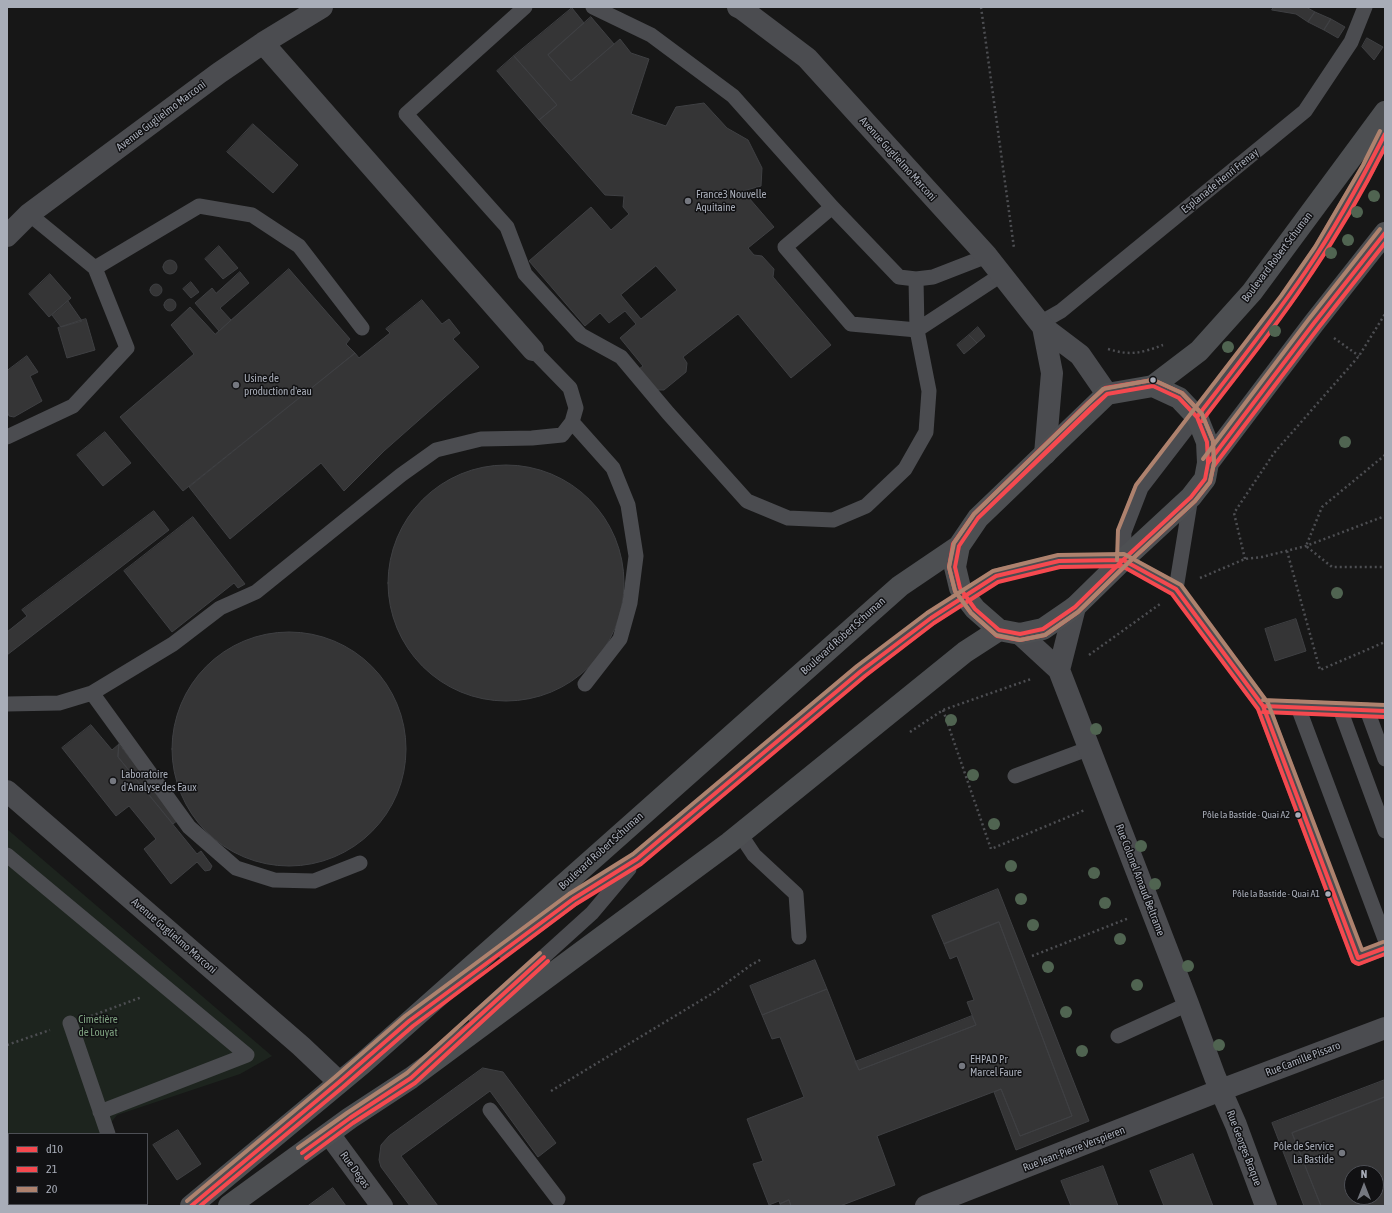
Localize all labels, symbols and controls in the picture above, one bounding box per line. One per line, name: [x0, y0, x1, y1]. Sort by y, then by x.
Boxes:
street label: Avenue Guglielmo Marconi: [114, 78, 208, 154]
street label: Avenue Guglielmo Marconi: [857, 114, 939, 204]
street label: Esplanade Henri Frenay: [1179, 146, 1261, 216]
place label: France3 Nouvelle Aquitaine: [696, 188, 767, 214]
marker: France3 Nouvelle Aquitaine: [683, 196, 693, 206]
street label: Boulevard Robert Schuman: [1239, 209, 1315, 305]
place label: Usine de production d'eau: [244, 372, 312, 398]
unlabelled marker: [1148, 375, 1158, 385]
marker: Usine de production d'eau: [231, 380, 241, 390]
street label: Boulevard Robert Schuman: [798, 595, 888, 677]
place label: Laboratoire d'Analyse des Eaux: [121, 768, 197, 794]
marker: Laboratoire d'Analyse des Eaux: [108, 776, 118, 786]
place label: Pôle la Bastide - Quai A2: [1202, 809, 1290, 821]
street label: Boulevard Robert Schuman: [556, 810, 646, 892]
marker: Pôle la Bastide - Quai A2: [1293, 810, 1303, 820]
street label: Rue Colonel Arnaud Beltrame: [1113, 822, 1167, 938]
place label: Pôle la Bastide - Quai A1: [1232, 888, 1320, 900]
marker: Pôle la Bastide - Quai A1: [1323, 889, 1333, 899]
street label: Avenue Guglielmo Marconi: [129, 895, 219, 977]
park label: Cimetière de Louyat: [78, 1013, 118, 1039]
street label: Rue Camille Pissaro: [1264, 1039, 1342, 1079]
place label: EHPAD Pr Marcel Faure: [970, 1053, 1022, 1079]
marker: EHPAD Pr Marcel Faure: [957, 1061, 967, 1071]
street label: Rue Georges Braque: [1224, 1108, 1264, 1188]
street label: Rue Jean-Pierre Verspieren: [1021, 1123, 1127, 1175]
legend: [8, 1133, 148, 1205]
place label: Pôle de Service La Bastide: [1274, 1140, 1334, 1166]
text: d10: [46, 1142, 63, 1156]
marker: Pôle de Service La Bastide: [1337, 1148, 1347, 1158]
street label: Rue Degas: [337, 1149, 373, 1191]
text: 21: [46, 1162, 57, 1176]
north arrow: [1344, 1165, 1384, 1205]
text: N: [1361, 1168, 1367, 1180]
text: 20: [46, 1182, 57, 1196]

